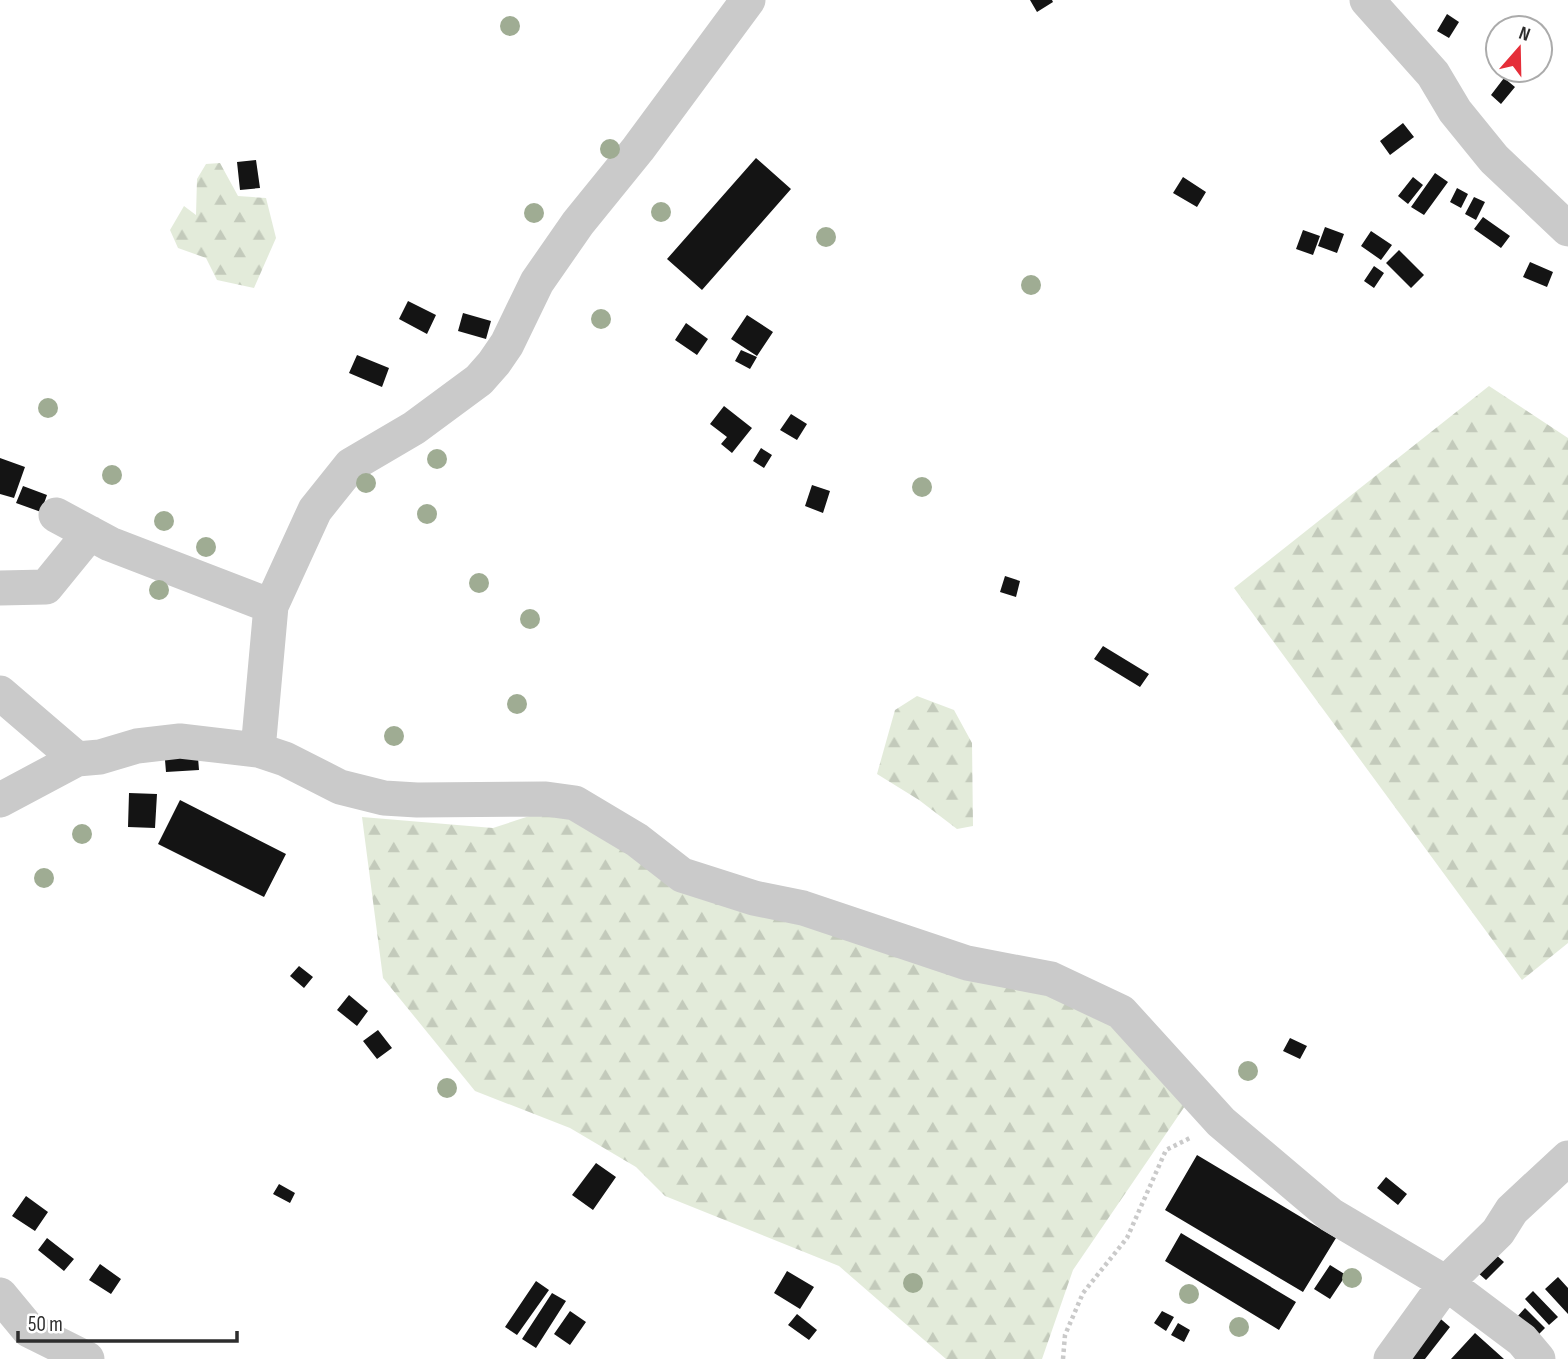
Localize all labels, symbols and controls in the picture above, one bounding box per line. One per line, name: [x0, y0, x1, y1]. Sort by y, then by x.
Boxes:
north arrow: [1484, 14, 1554, 84]
text: N: [1516, 22, 1533, 47]
scale bar: [18, 1300, 236, 1344]
text: 50 m: [28, 1312, 63, 1337]

